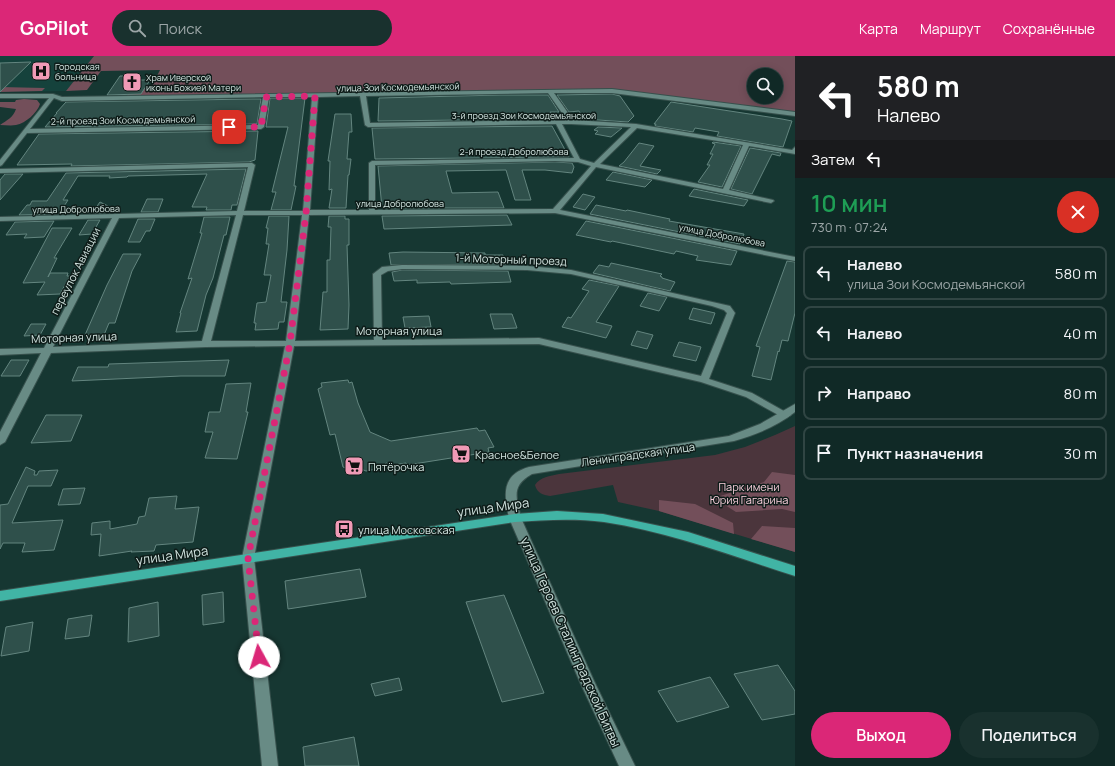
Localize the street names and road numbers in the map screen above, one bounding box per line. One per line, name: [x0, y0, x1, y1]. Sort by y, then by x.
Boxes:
street label: улица Зои Космодемьянской: [336, 79, 460, 95]
street label: 3-й проезд Зои Космодемьянской: [452, 109, 596, 122]
street label: 2-й проезд Зои Космодемьянской: [51, 112, 195, 128]
street label: 2-й проезд Добролюбова: [460, 145, 568, 158]
street label: улица Добролюбова: [356, 197, 444, 210]
street label: улица Добролюбова: [32, 202, 120, 216]
street label: улица Добролюбова: [678, 220, 766, 250]
street label: переулок Авиации: [46, 225, 104, 317]
street label: 1-й Моторный проезд: [455, 250, 567, 268]
street label: Моторная улица: [356, 323, 442, 338]
street label: Моторная улица: [31, 328, 117, 346]
street label: Ленинградская улица: [580, 439, 696, 469]
street label: улица Мира: [456, 493, 530, 521]
street label: улица Героев Сталинградской Битвы: [516, 534, 626, 750]
street label: улица Мира: [135, 541, 209, 569]

